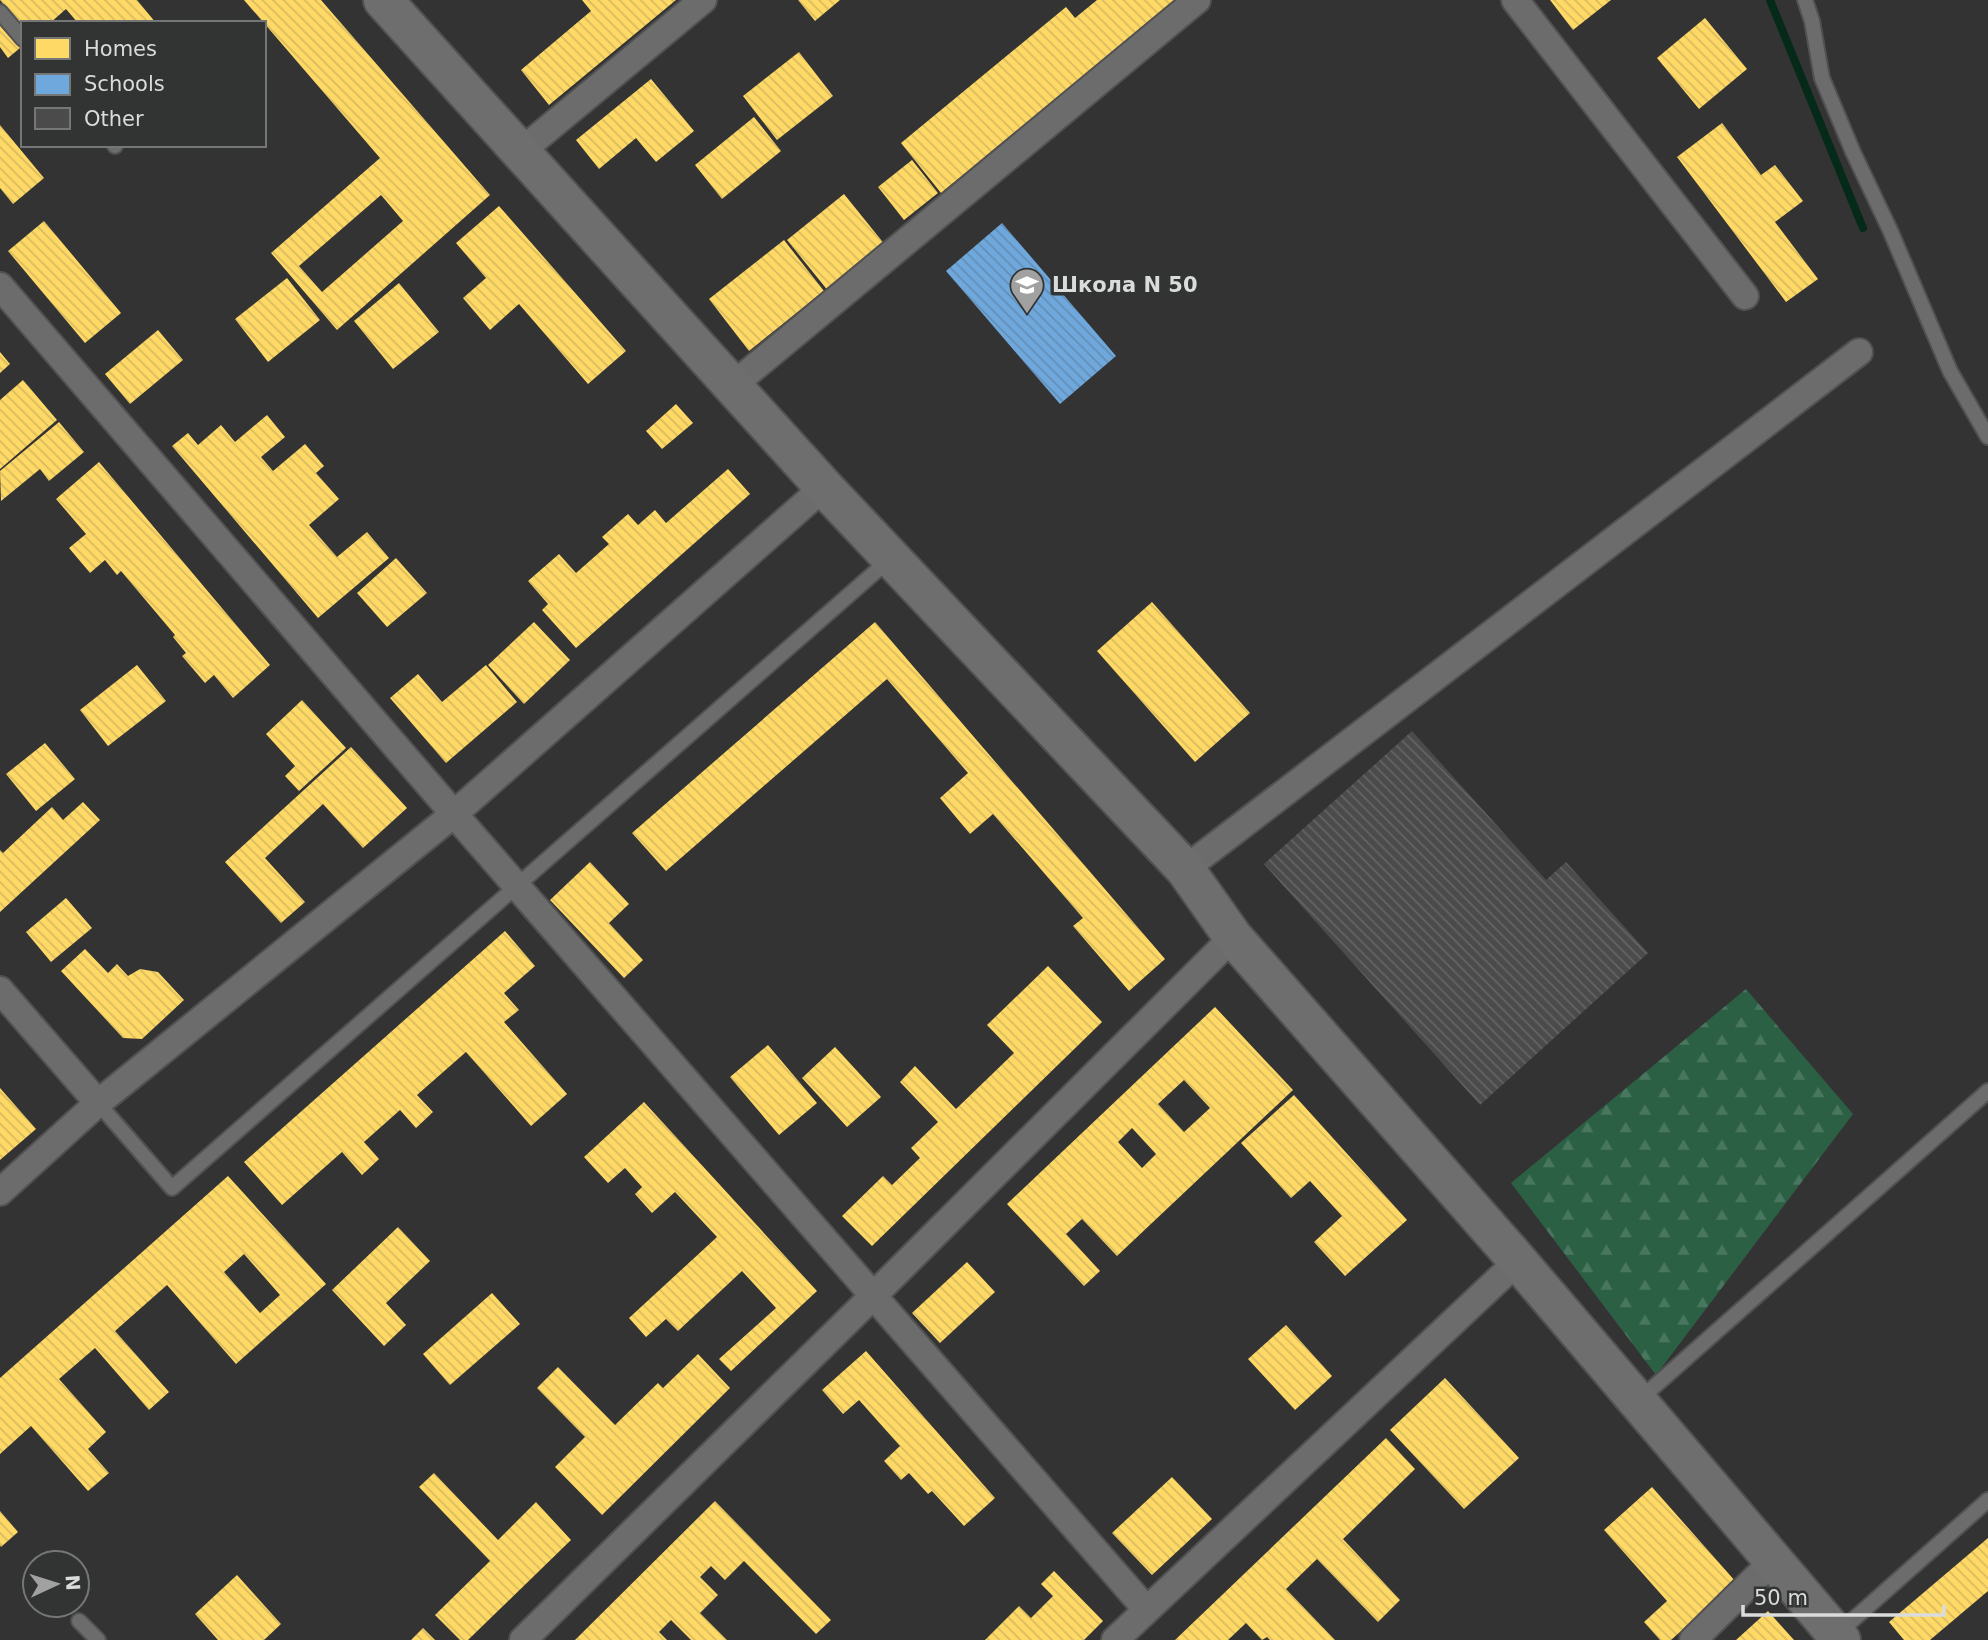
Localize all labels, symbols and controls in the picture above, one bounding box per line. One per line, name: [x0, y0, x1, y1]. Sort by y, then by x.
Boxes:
legend: [21, 21, 266, 147]
text: Homes: [84, 37, 157, 61]
text: Schools: [84, 72, 165, 96]
text: Other: [84, 107, 144, 131]
school or university icon: Школа N 50: [1008, 266, 1046, 315]
place label: Школа N 50: [1052, 273, 1198, 297]
north arrow: [21, 1549, 91, 1619]
text: N: [61, 1574, 84, 1592]
scale bar: [1743, 1574, 1944, 1618]
text: 50 m: [1754, 1586, 1808, 1610]

